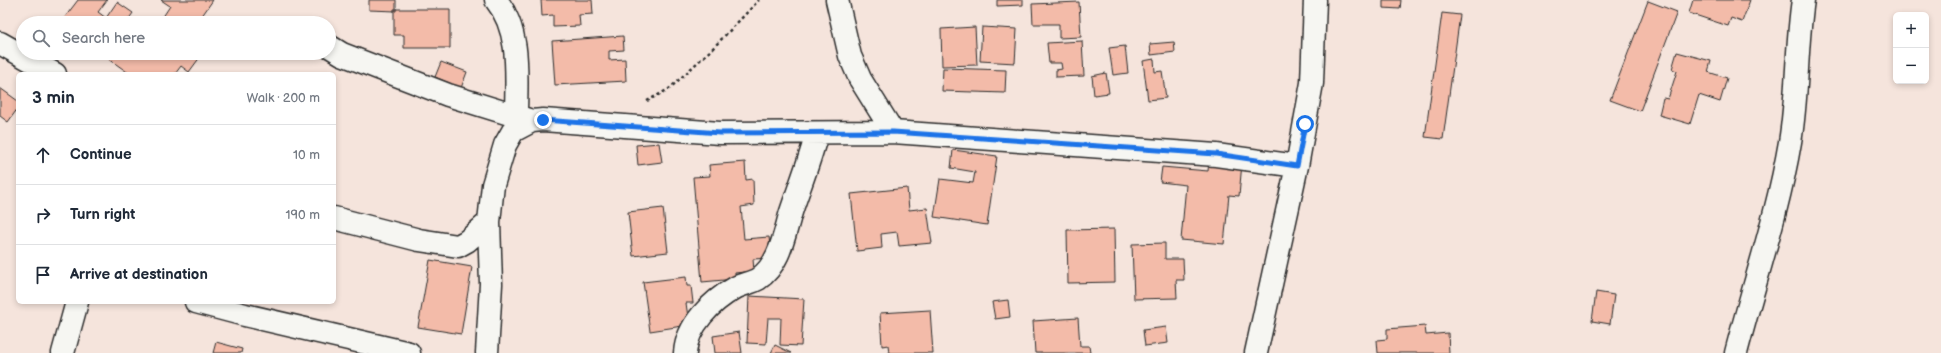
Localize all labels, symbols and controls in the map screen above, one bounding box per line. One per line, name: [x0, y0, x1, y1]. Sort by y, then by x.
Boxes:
map controls: [1893, 12, 1929, 84]
button: +: [1893, 12, 1929, 48]
search box: [16, 16, 336, 60]
icon: search: [30, 27, 52, 49]
text: Search here: [62, 29, 145, 48]
button: −: [1893, 48, 1929, 84]
text: 3 min: [32, 88, 75, 108]
text: Walk · 200 m: [247, 90, 320, 106]
route end: [534, 111, 552, 129]
route start: [1296, 115, 1314, 133]
icon: ahead: [32, 144, 54, 166]
text: Continue: [70, 145, 132, 164]
text: 10 m: [293, 147, 320, 163]
icon: right: [32, 204, 54, 226]
text: Turn right: [70, 205, 135, 224]
text: 190 m: [286, 207, 320, 223]
icon: arrive: [32, 264, 54, 286]
text: Arrive at destination: [70, 265, 208, 284]

